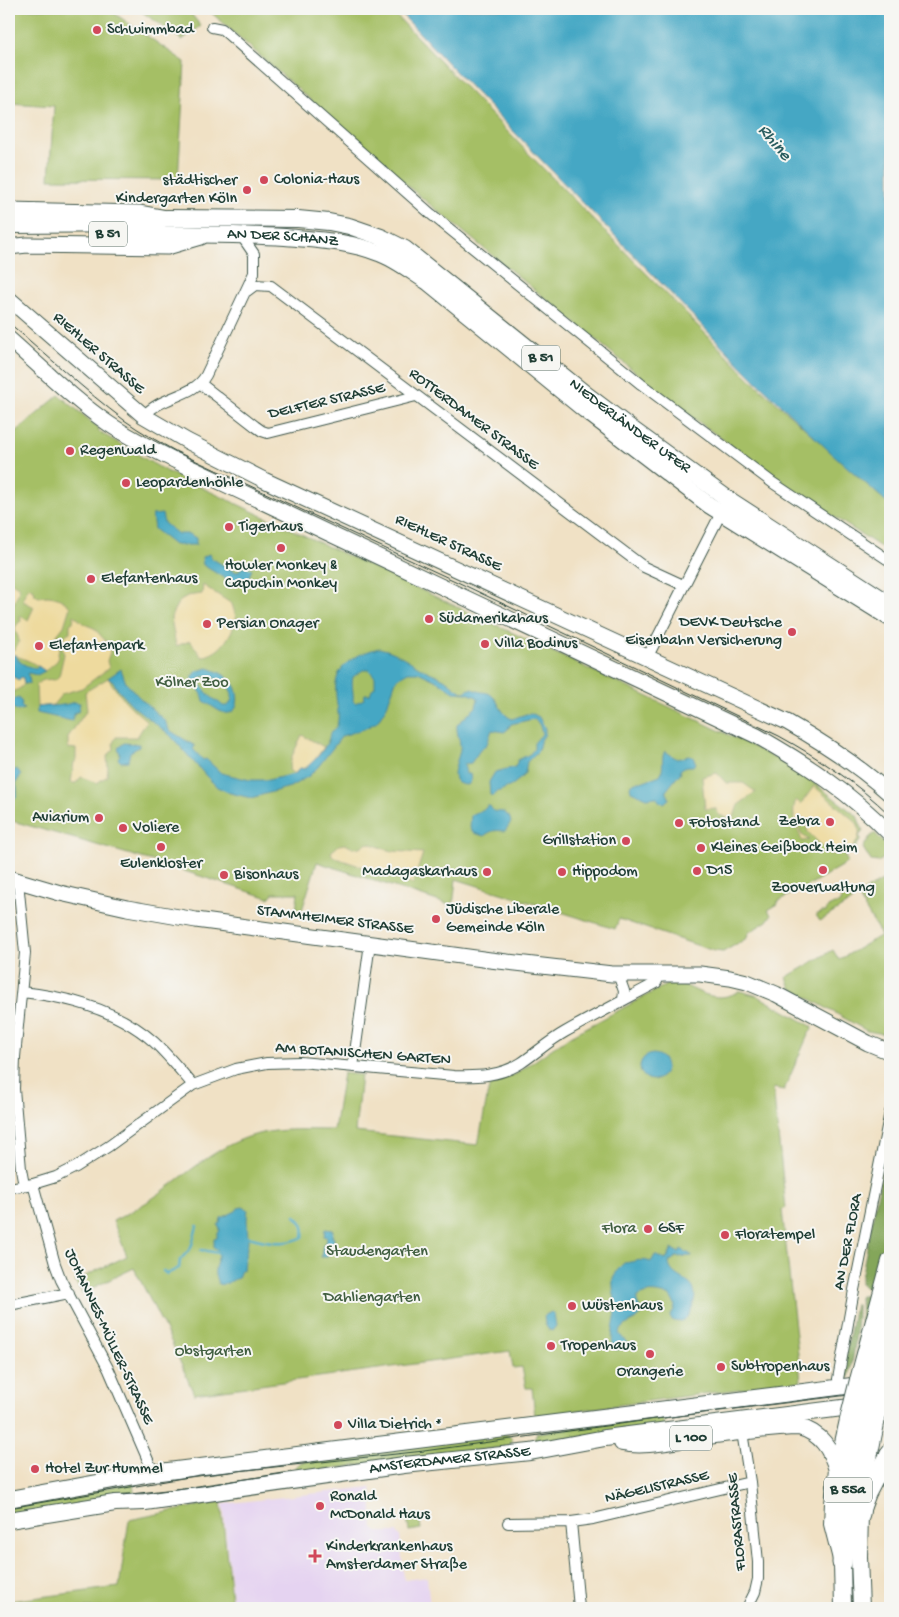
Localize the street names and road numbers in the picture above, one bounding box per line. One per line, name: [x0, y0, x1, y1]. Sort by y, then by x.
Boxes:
road number: B 51: [89, 222, 127, 246]
street label: AN DER SCHANZ: [227, 225, 340, 252]
street label: RIEHLER STRASSE: [48, 309, 149, 400]
road number: B 51: [522, 346, 560, 370]
street label: ROTTERDAMER STRASSE: [404, 365, 543, 476]
street label: NIEDERLÄNDER UFER: [565, 375, 695, 478]
street label: DELFTER STRASSE: [266, 379, 388, 425]
street label: RIEHLER STRASSE: [392, 511, 505, 577]
street label: STAMMHEIMER STRASSE: [256, 902, 415, 940]
street label: AM BOTANISCHEN GARTEN: [275, 1039, 451, 1071]
street label: AN DER FLORA: [830, 1191, 868, 1292]
street label: JOHANNES-MÜLLER-STRASSE: [59, 1246, 158, 1429]
road number: L 100: [670, 1426, 712, 1450]
street label: AMSTERDAMER STRASSE: [368, 1442, 532, 1479]
street label: NÄGELISTRASSE: [603, 1467, 712, 1509]
street label: FLORASTRASSE: [724, 1471, 752, 1572]
road number: B 55a: [824, 1478, 872, 1502]

